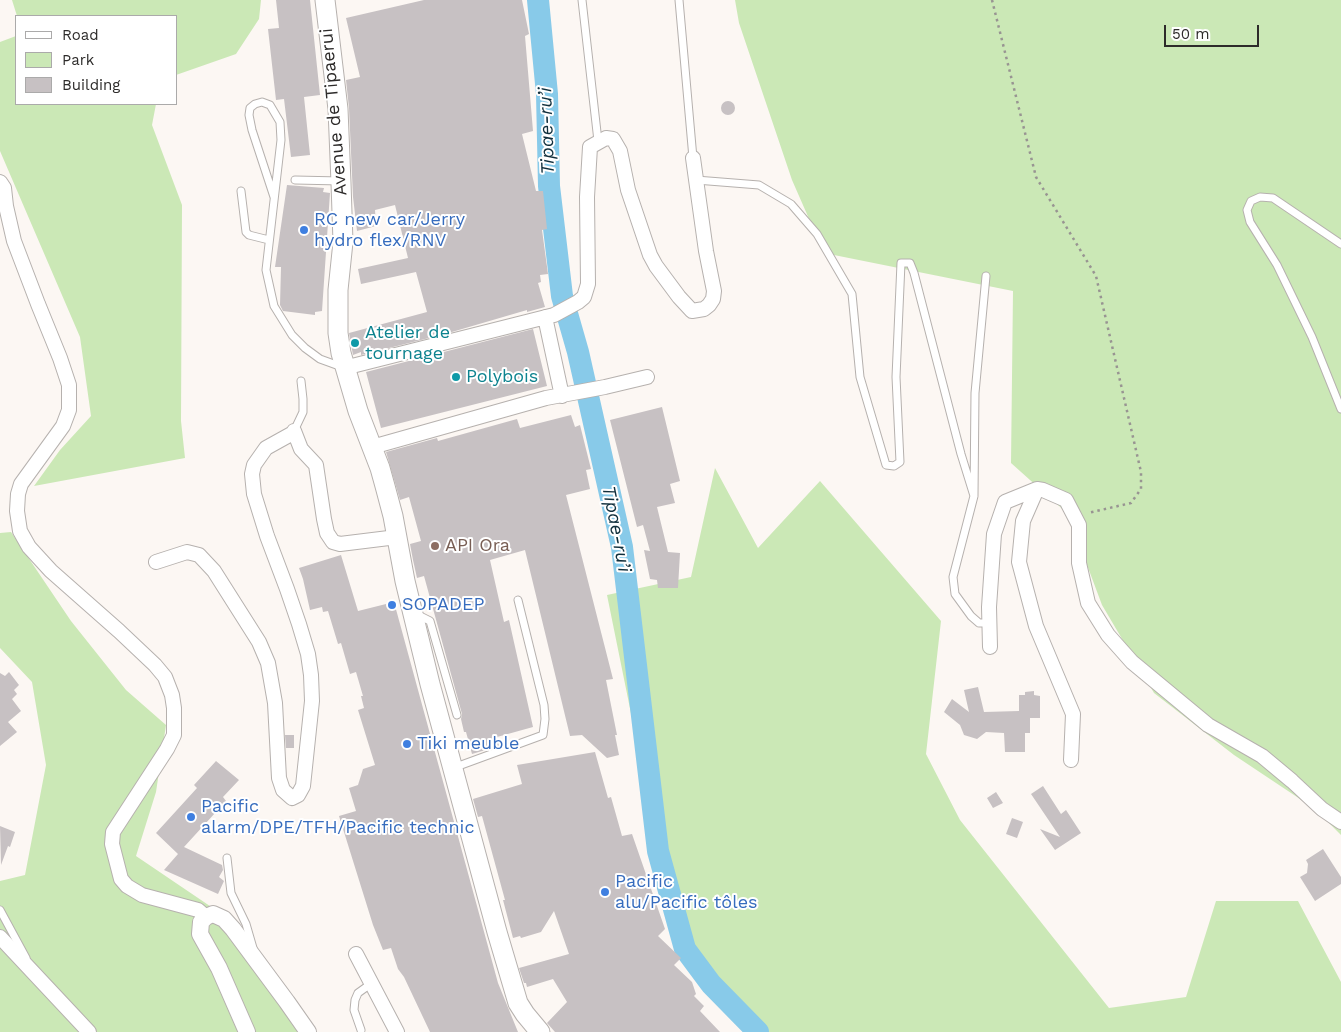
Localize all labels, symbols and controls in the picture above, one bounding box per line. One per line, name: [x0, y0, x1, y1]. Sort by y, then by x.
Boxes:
legend: [15, 15, 178, 105]
scale bar: [1166, 15, 1261, 47]
text: 50 m: [1172, 25, 1209, 43]
text: Road: [62, 26, 99, 44]
street label: Avenue de Tipaerui: [316, 27, 352, 197]
text: Park: [62, 51, 94, 69]
text: Building: [62, 76, 120, 94]
water label: Tipae-ru’i: [534, 87, 560, 175]
place label: RC new car/Jerry hydro flex/RNV: [314, 209, 465, 252]
marker: RC new car/Jerry hydro flex/RNV: [298, 224, 310, 236]
place label: Atelier de tournage: [365, 322, 450, 364]
marker: Atelier de tournage: [349, 337, 361, 349]
place label: Polybois: [466, 366, 538, 388]
marker: Polybois: [450, 371, 462, 383]
water label: Tipae-ru’i: [596, 484, 636, 574]
place label: API Ora: [445, 535, 510, 557]
marker: API Ora: [429, 540, 441, 552]
place label: SOPADEP: [402, 594, 484, 616]
marker: SOPADEP: [386, 599, 398, 611]
place label: Tiki meuble: [417, 733, 519, 755]
marker: Tiki meuble: [401, 738, 413, 750]
place label: Pacific alarm/DPE/TFH/Pacific technic: [201, 796, 474, 839]
marker: Pacific alarm/DPE/TFH/Pacific technic: [185, 811, 197, 823]
place label: Pacific alu/Pacific tôles: [615, 871, 758, 914]
marker: Pacific alu/Pacific tôles: [599, 886, 611, 898]

